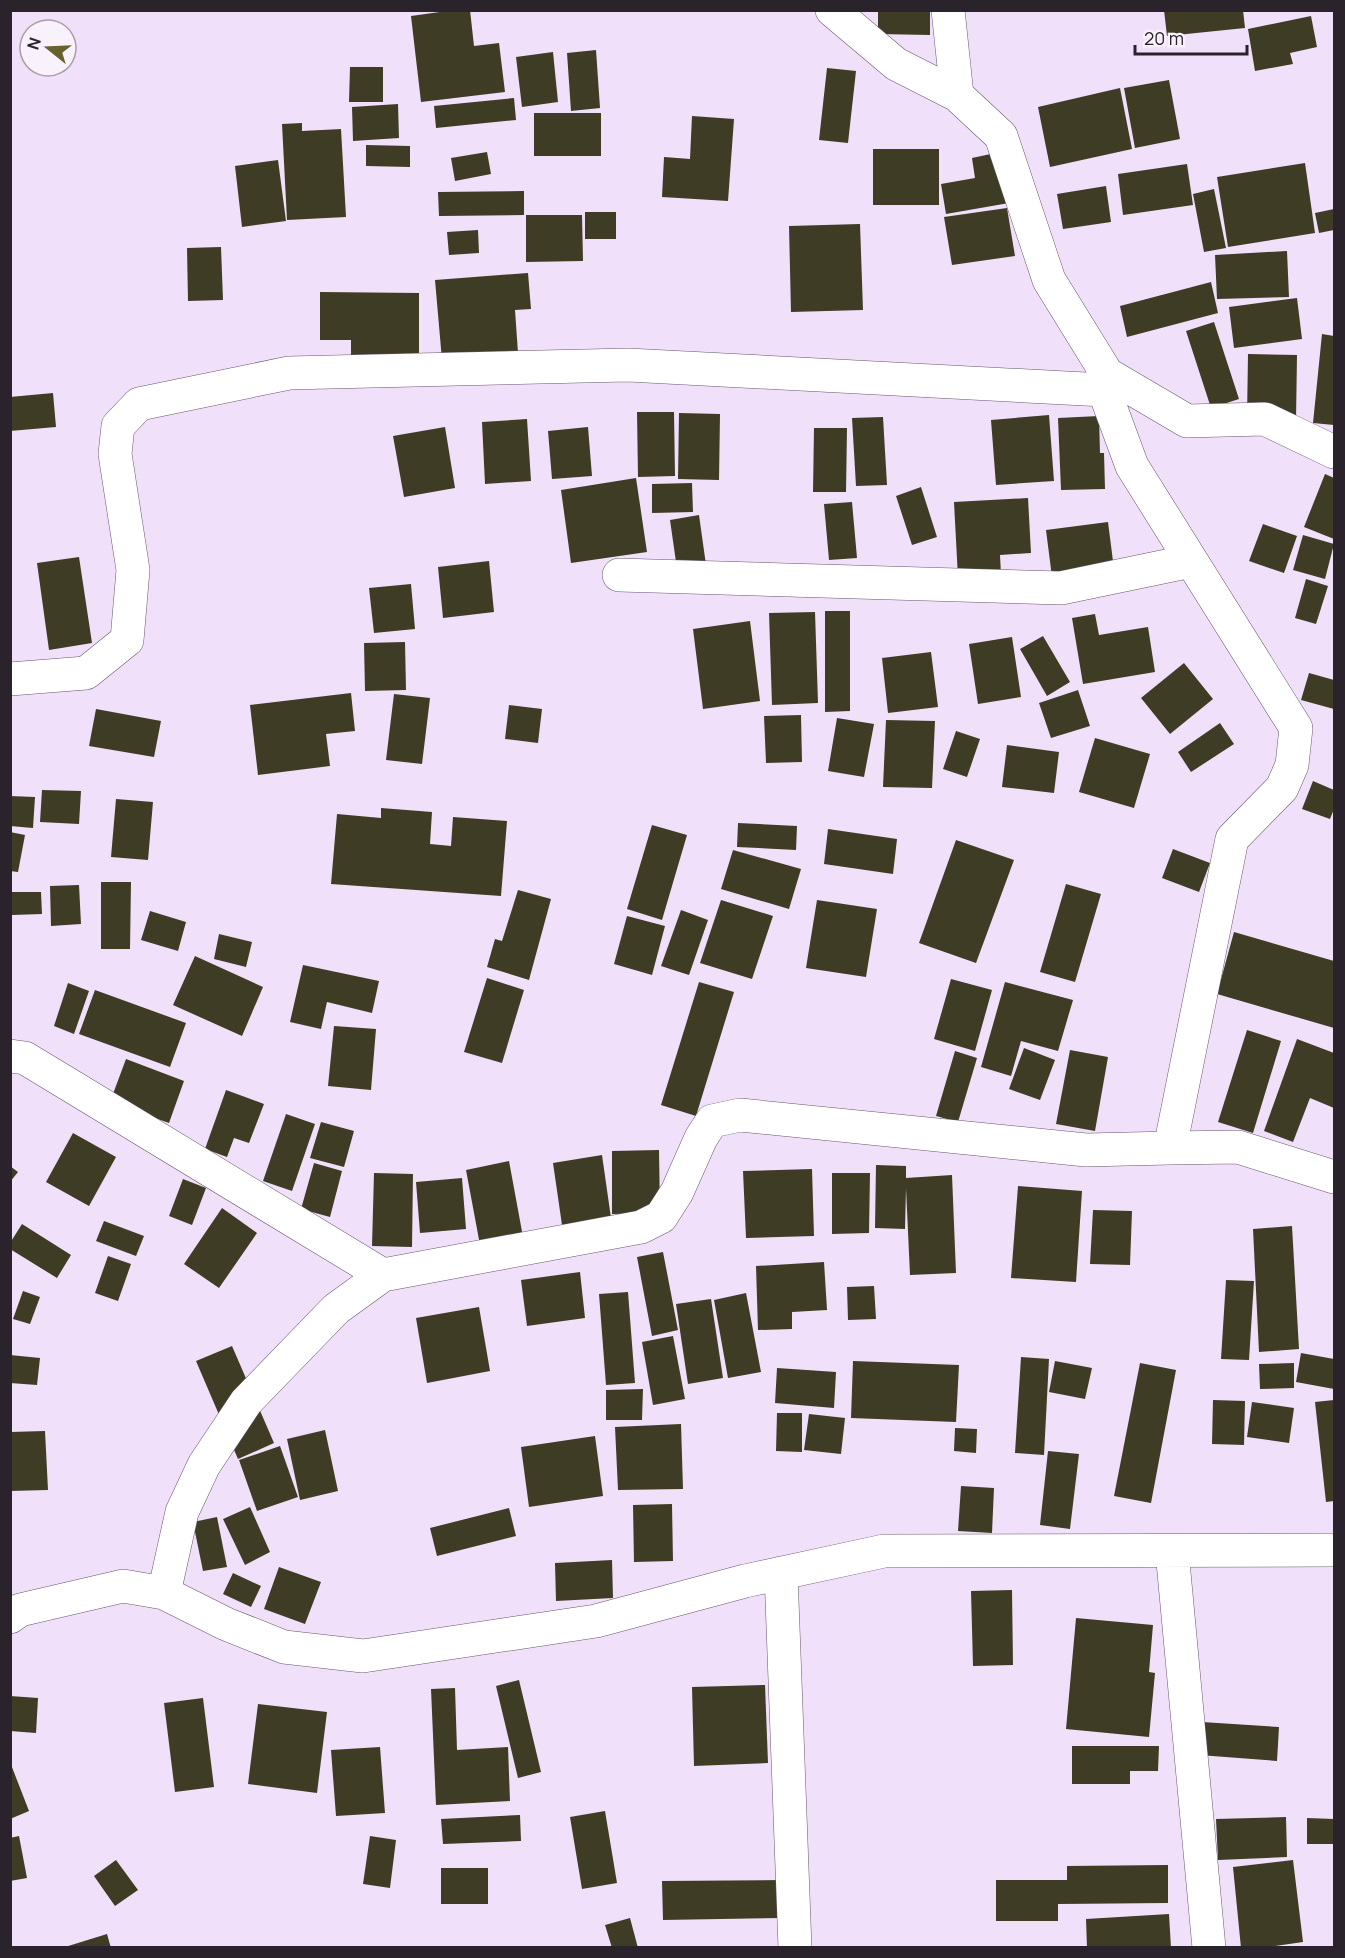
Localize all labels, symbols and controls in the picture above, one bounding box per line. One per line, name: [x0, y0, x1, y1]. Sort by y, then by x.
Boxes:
north arrow: [18, 18, 78, 78]
scale bar: [1135, 18, 1248, 56]
text: 20 m: [1144, 26, 1184, 50]
text: N: [21, 34, 46, 52]

